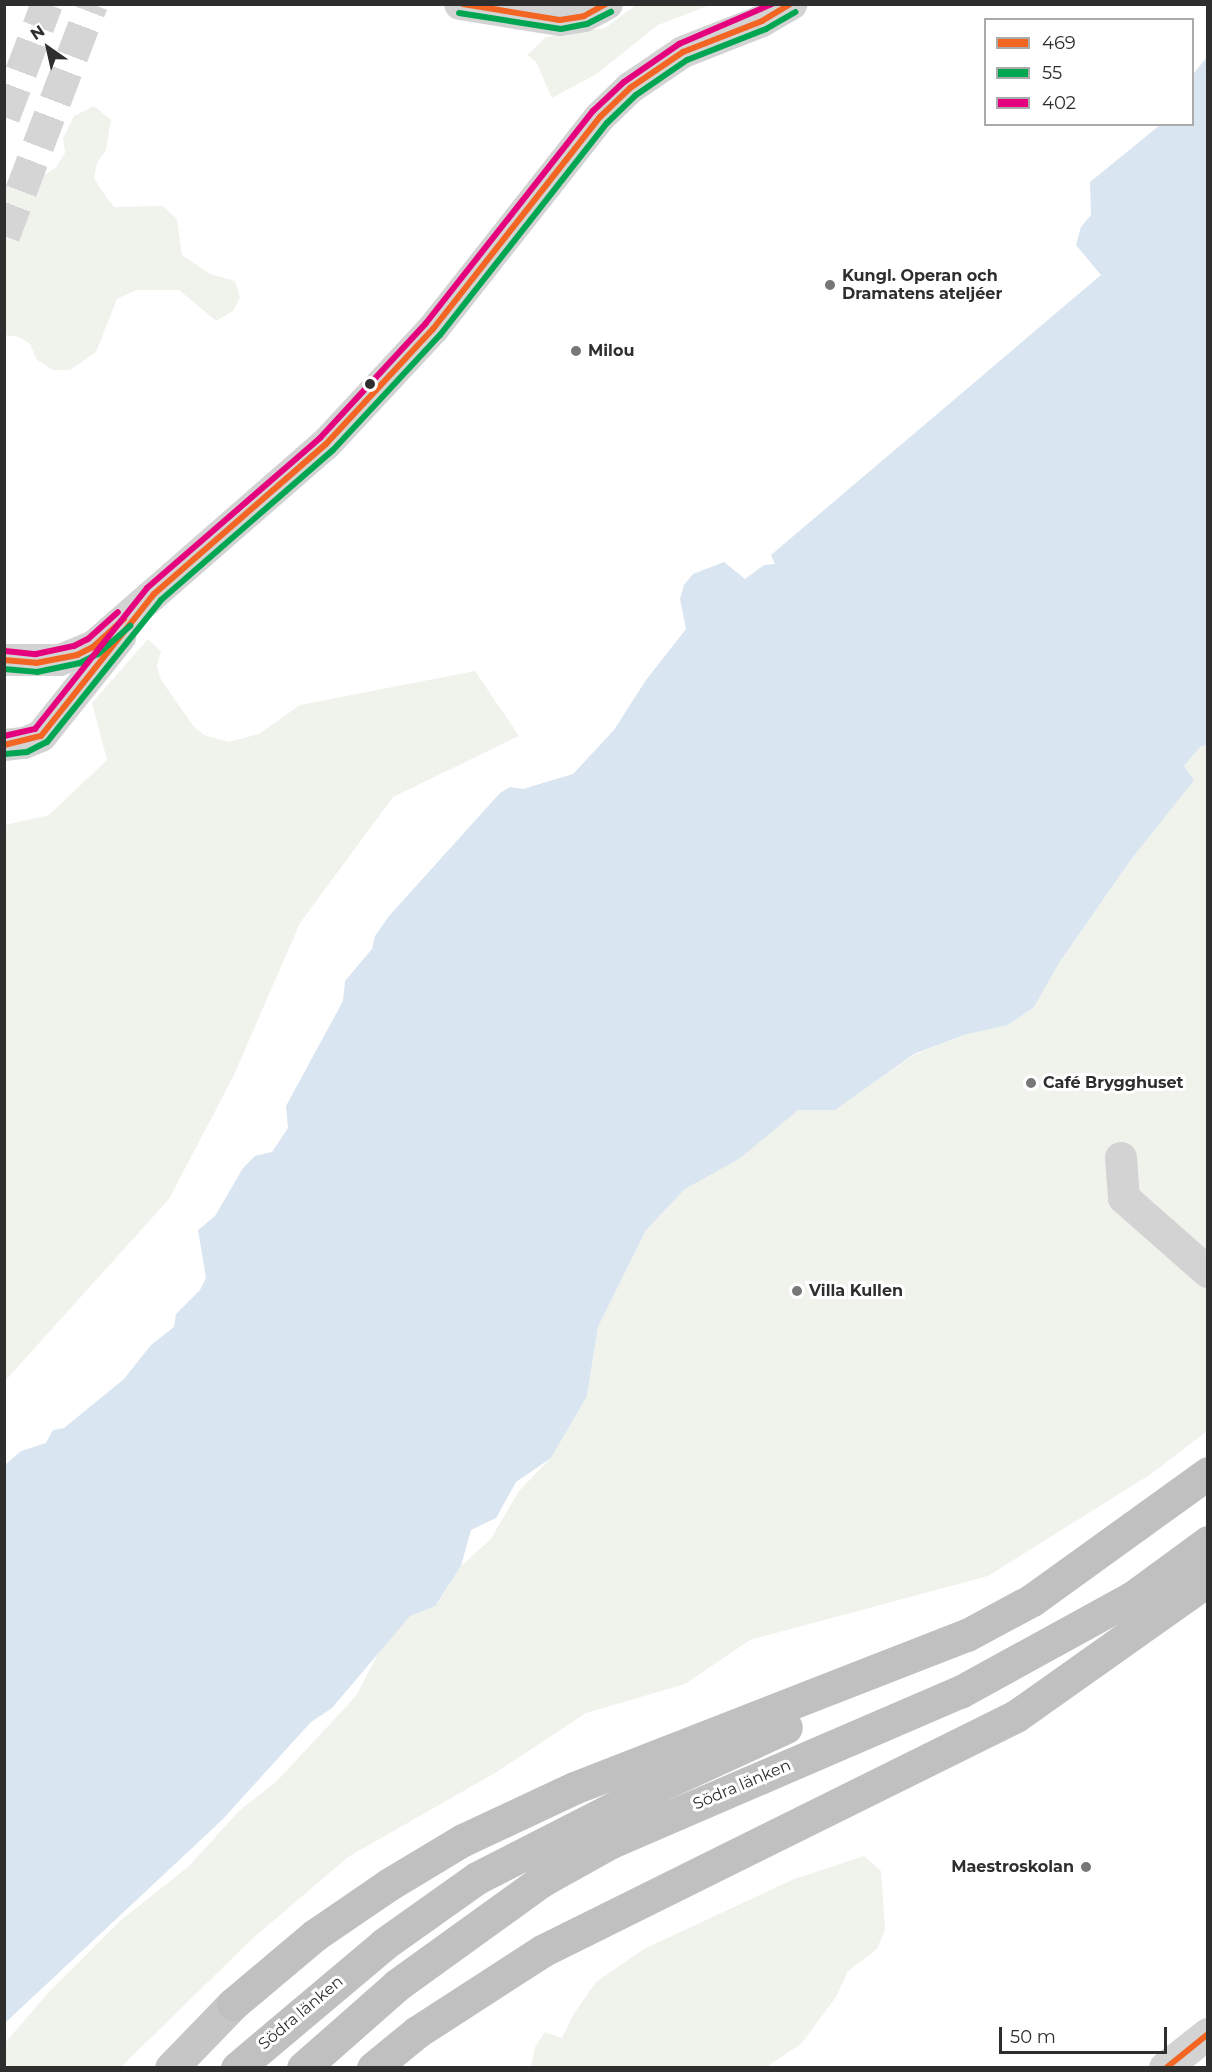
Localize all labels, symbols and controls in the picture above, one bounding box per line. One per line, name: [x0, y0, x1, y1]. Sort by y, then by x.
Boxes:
north arrow: [18, 18, 78, 78]
legend: [984, 18, 1194, 126]
text: N: [27, 21, 48, 44]
text: 469: [1042, 32, 1076, 54]
text: 55: [1042, 62, 1062, 84]
text: 402: [1042, 92, 1076, 114]
place label: Kungl. Operan och Dramatens ateljéer: [842, 266, 1002, 304]
marker: Kungl. Operan och Dramatens ateljéer: [823, 278, 837, 292]
place label: Milou: [588, 341, 634, 361]
marker: Milou: [569, 344, 583, 358]
unlabelled marker: [364, 378, 376, 390]
place label: Café Brygghuset: [1043, 1073, 1184, 1093]
marker: Café Brygghuset: [1024, 1076, 1038, 1090]
place label: Villa Kullen: [809, 1281, 903, 1301]
marker: Villa Kullen: [790, 1284, 804, 1298]
street label: Södra länken: [690, 1756, 794, 1814]
place label: Maestroskolan: [951, 1857, 1074, 1877]
marker: Maestroskolan: [1079, 1860, 1093, 1874]
street label: Södra länken: [255, 1972, 347, 2054]
scale bar: [1002, 2015, 1170, 2053]
text: 50 m: [1010, 2026, 1056, 2048]

